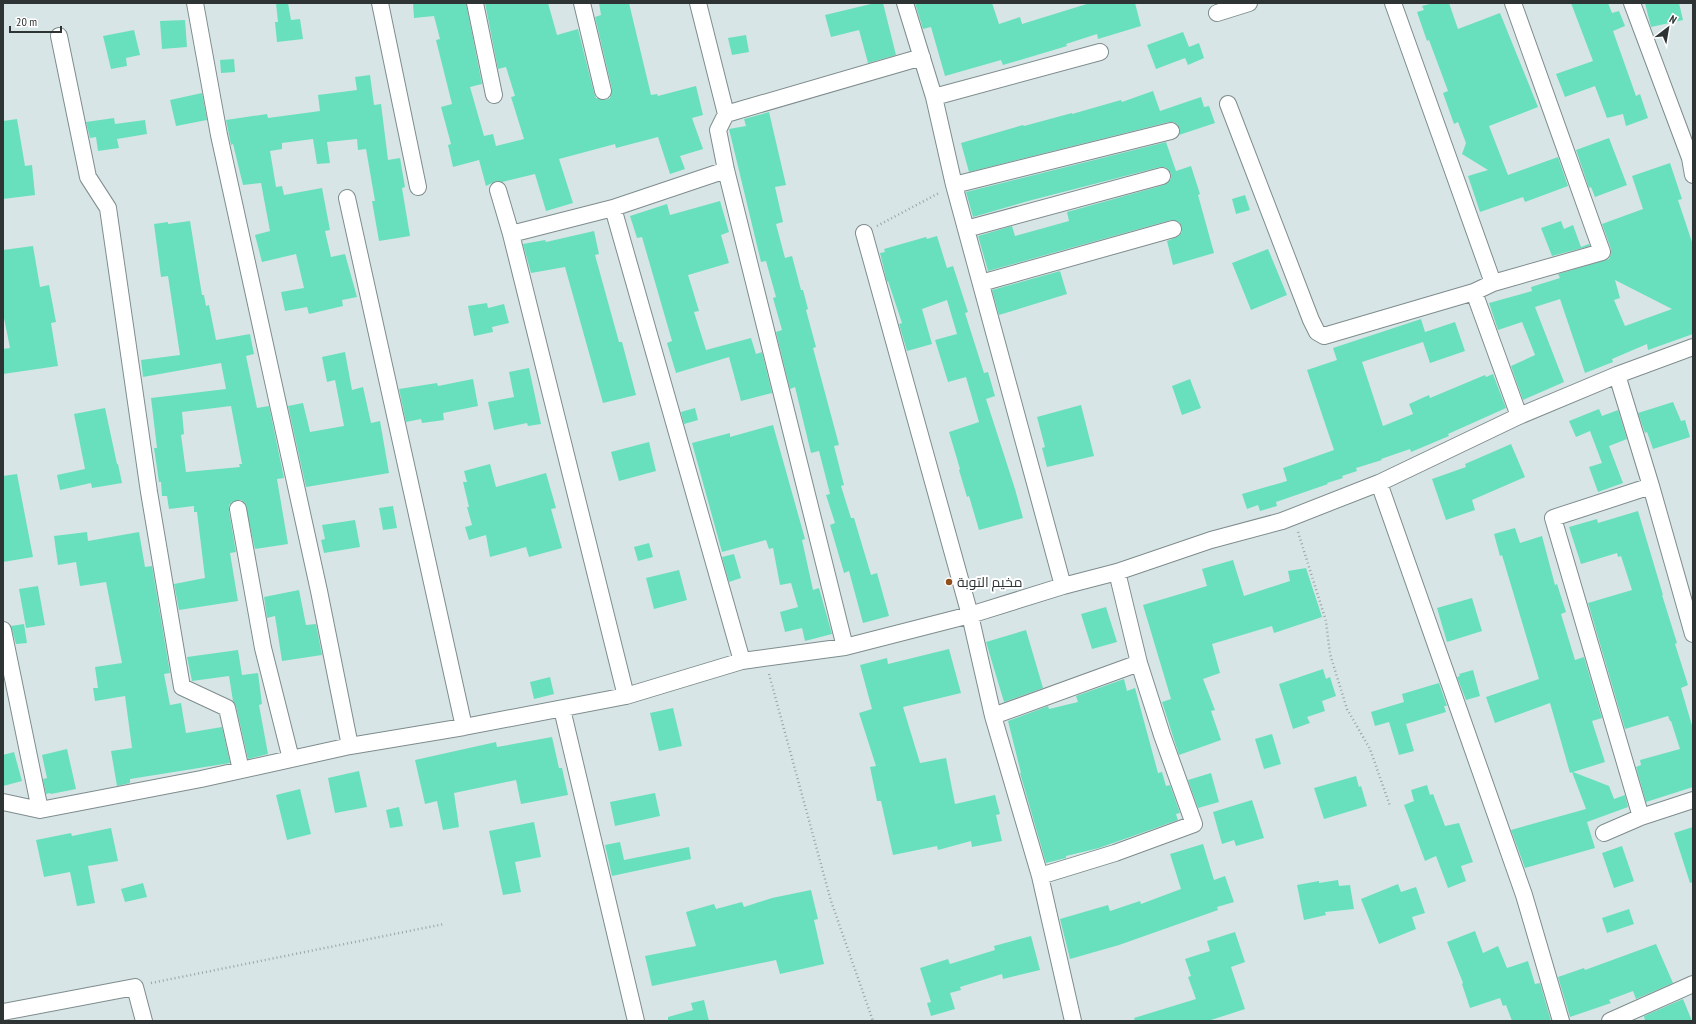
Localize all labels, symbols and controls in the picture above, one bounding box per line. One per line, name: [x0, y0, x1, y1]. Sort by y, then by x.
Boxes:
scale bar: [10, 8, 61, 34]
north arrow: [1648, 8, 1688, 48]
text: N: [1667, 12, 1679, 27]
text: 20 m: [16, 14, 37, 29]
place label: مخيم التوبة: [957, 573, 1022, 592]
marker: مخيم التوبة: [944, 577, 954, 587]

